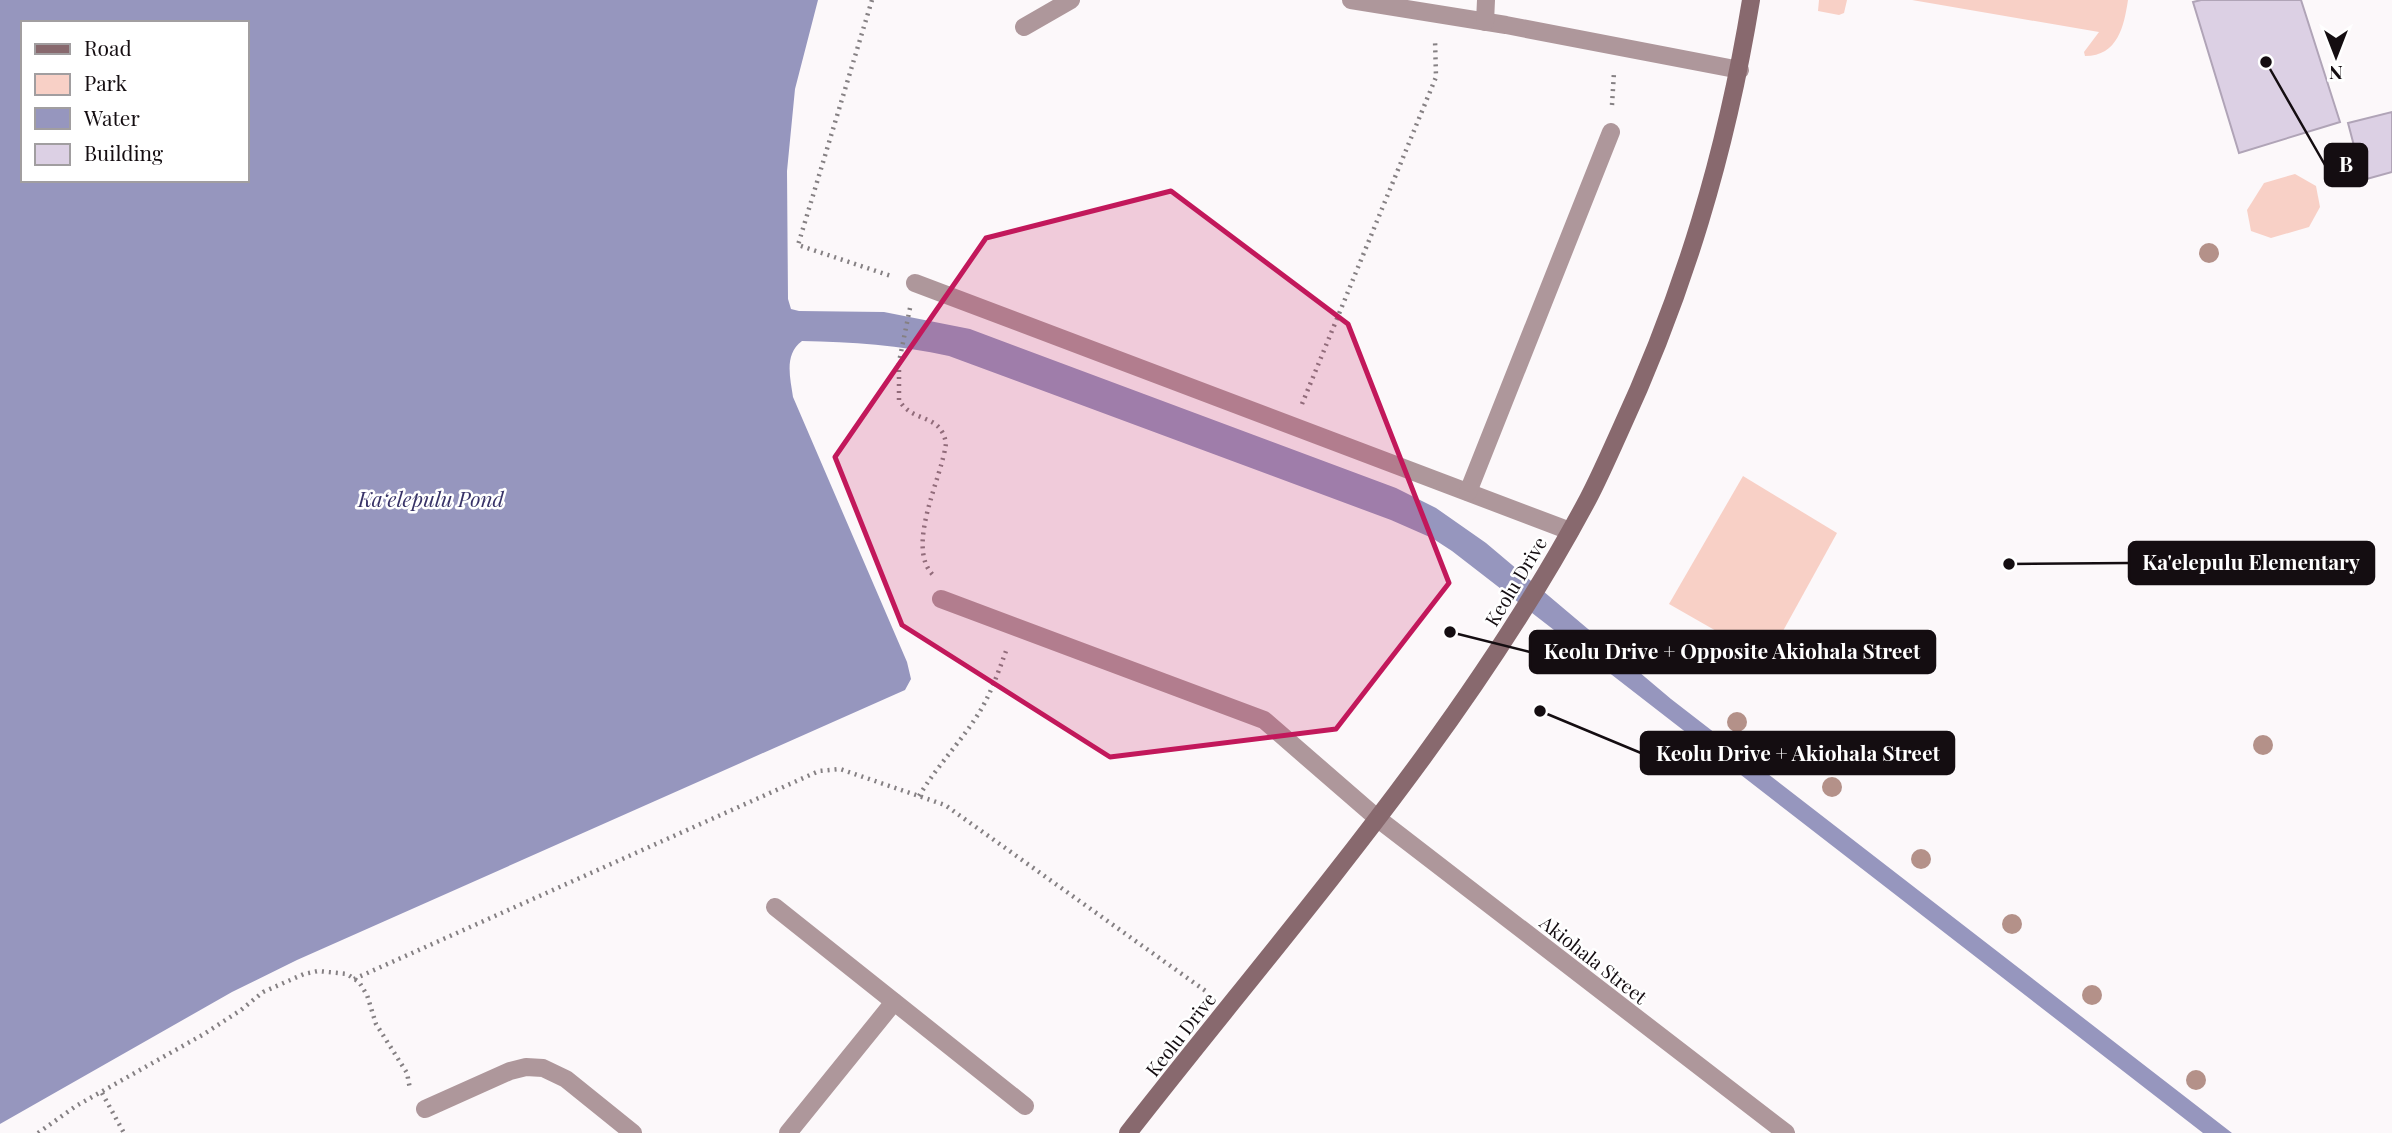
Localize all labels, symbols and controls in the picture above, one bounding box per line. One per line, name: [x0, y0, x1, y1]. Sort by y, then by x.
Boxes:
legend: [21, 21, 248, 182]
north arrow: [2301, 21, 2371, 91]
text: Road: [84, 33, 132, 61]
text: N: [2329, 61, 2343, 87]
text: Park: [84, 68, 128, 96]
text: Water: [83, 103, 140, 131]
text: Building: [84, 138, 163, 166]
callout: B: [2325, 144, 2367, 186]
text: B: [2339, 149, 2353, 177]
water label: Kaʻelepulu Pond: [357, 484, 505, 512]
street label: Keolu Drive: [1478, 531, 1552, 631]
callout: Ka'elepulu Elementary: [2129, 542, 2374, 584]
text: Ka'elepulu Elementary: [2142, 547, 2360, 575]
callout: Keolu Drive + Opposite Akiohala Street: [1530, 631, 1935, 673]
text: Keolu Drive + Opposite Akiohala Street: [1544, 636, 1921, 664]
callout: Keolu Drive + Akiohala Street: [1641, 732, 1954, 774]
text: Keolu Drive + Akiohala Street: [1656, 738, 1940, 766]
street label: Akiohala Street: [1534, 908, 1653, 1009]
street label: Keolu Drive: [1139, 987, 1221, 1081]

